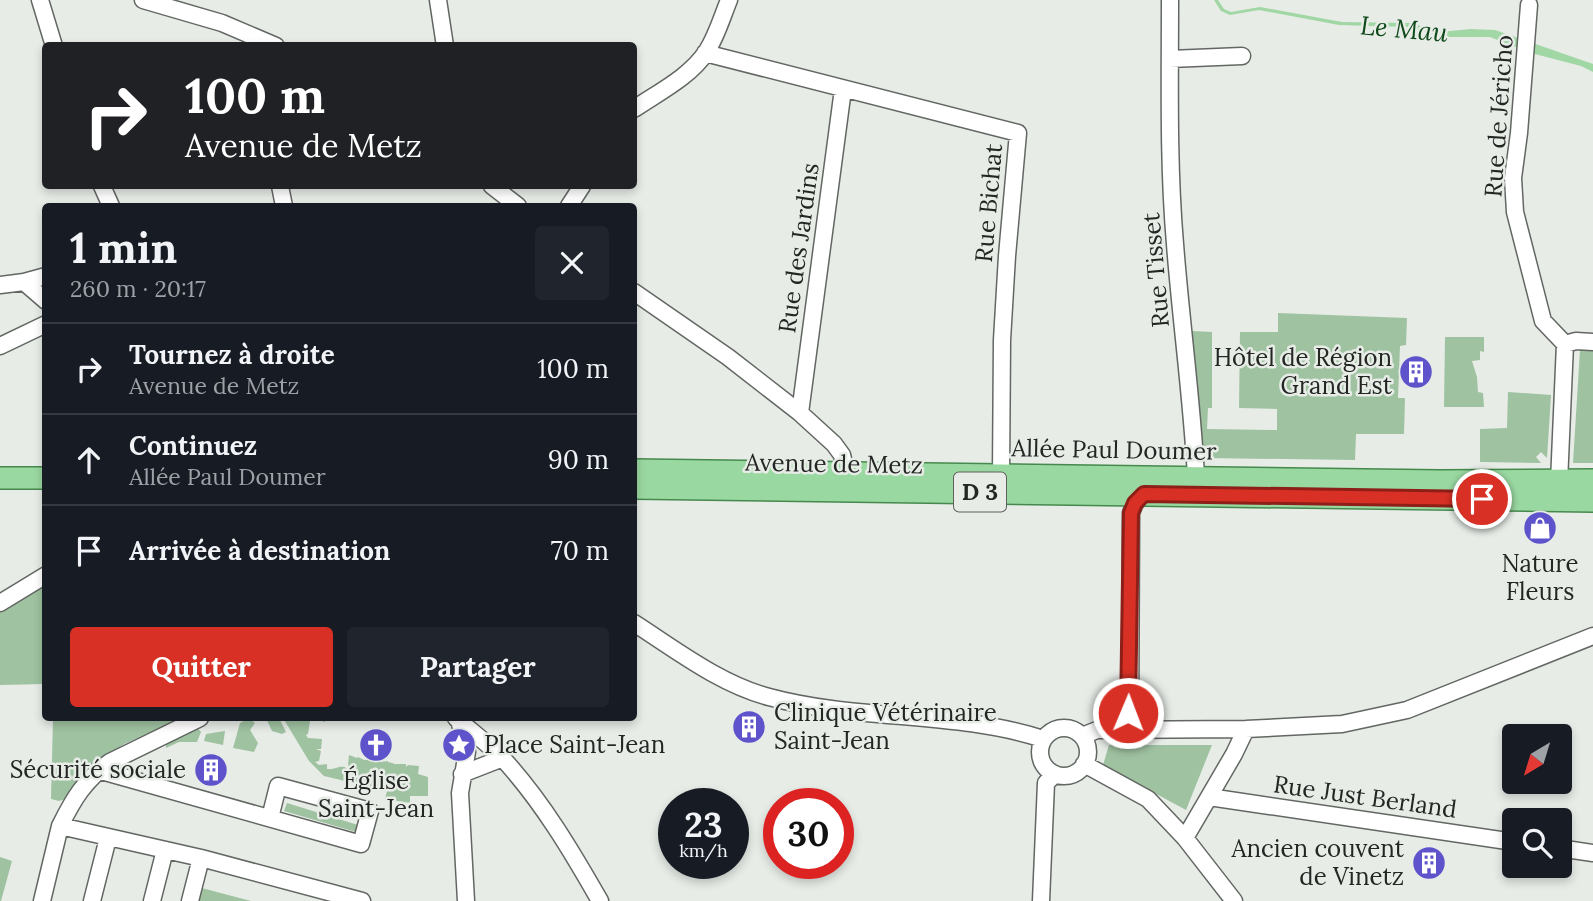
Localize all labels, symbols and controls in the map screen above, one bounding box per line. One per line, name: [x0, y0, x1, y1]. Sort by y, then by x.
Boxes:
water label: Le Mau: [1359, 8, 1450, 49]
street label: Rue de Jéricho: [1477, 34, 1520, 198]
text: 100 m: [185, 64, 325, 126]
icon: right: [70, 70, 161, 161]
text: Avenue de Metz: [185, 125, 422, 166]
street label: Rue Bichat: [968, 142, 1009, 264]
street label: Rue des Jardins: [771, 161, 826, 335]
street label: Rue Tisset: [1135, 211, 1176, 329]
text: 1 min: [70, 221, 177, 275]
button: close: [535, 226, 609, 300]
text: 260 m · 20:17: [70, 274, 206, 303]
text: Tournez à droite: [129, 338, 335, 371]
place label: Hôtel de Région Grand Est: [1214, 342, 1393, 401]
icon: right: [70, 350, 108, 388]
text: 100 m: [537, 352, 609, 385]
building icon: Hôtel de Région Grand Est: [1397, 353, 1435, 391]
text: Avenue de Metz: [129, 371, 299, 400]
text: Continuez: [129, 429, 257, 462]
street label: Allée Paul Doumer: [1010, 432, 1217, 467]
icon: ahead: [70, 441, 108, 479]
text: 90 m: [548, 443, 609, 476]
street label: Avenue de Metz: [744, 446, 923, 481]
text: Allée Paul Doumer: [129, 462, 326, 491]
pin: [1452, 469, 1512, 529]
road number: D 3: [954, 472, 1006, 512]
icon: arrive: [1463, 480, 1501, 518]
shop icon: Nature Fleurs: [1521, 509, 1559, 547]
icon: arrive: [70, 532, 108, 570]
text: Arrivée à destination: [129, 534, 390, 567]
text: 70 m: [551, 534, 609, 567]
place label: Nature Fleurs: [1501, 548, 1579, 607]
button: Quitter: [70, 627, 333, 707]
button: Partager: [347, 627, 609, 707]
position arrow: [1091, 676, 1165, 750]
place label: Clinique Vétérinaire Saint-Jean: [774, 697, 997, 756]
building icon: Clinique Vétérinaire Saint-Jean: [730, 708, 768, 746]
north arrow: [1502, 724, 1572, 794]
map controls: [1502, 724, 1572, 878]
church icon: Église Saint-Jean: [357, 726, 395, 764]
place icon: Place Saint-Jean: [440, 726, 478, 764]
place label: Place Saint-Jean: [484, 729, 665, 760]
building icon: Sécurité sociale: [192, 751, 230, 789]
place label: Sécurité sociale: [10, 754, 186, 785]
place label: Église Saint-Jean: [318, 765, 434, 824]
street label: Rue Just Berland: [1271, 768, 1459, 825]
speed limit sign: 30: [763, 788, 854, 879]
text: 23: [684, 802, 723, 847]
button: search: [1502, 808, 1572, 878]
place label: Ancien couvent de Vinetz: [1230, 833, 1405, 892]
text: km/h: [679, 839, 728, 862]
building icon: Ancien couvent de Vinetz: [1410, 844, 1448, 882]

